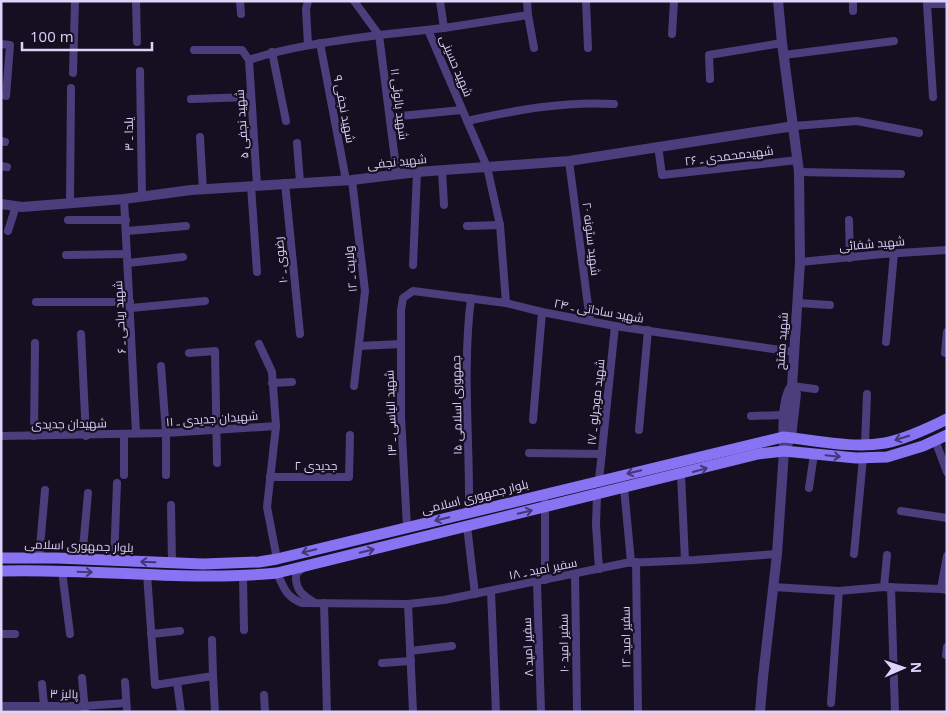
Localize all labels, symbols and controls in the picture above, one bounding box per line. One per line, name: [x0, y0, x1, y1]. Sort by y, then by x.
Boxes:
scale bar: [22, 20, 152, 52]
text: 100 m: [30, 26, 74, 46]
street label: شهید حسینی: [436, 32, 477, 99]
street label: شهید بالوئی ۱۱: [387, 67, 412, 141]
street label: شهید نجفی ۹: [330, 73, 359, 144]
street label: شهید نجفی ۵: [231, 89, 252, 159]
street label: یلدا ـ ۳: [120, 116, 137, 151]
street label: شهیدمحمدی ـ ۲۶: [684, 142, 774, 169]
street label: شهید نجفی: [366, 150, 428, 173]
street label: شهید ستونه ۲۰: [579, 201, 604, 277]
street label: شهید شفائی: [838, 232, 906, 255]
street label: رضوی ـ ۱۰: [270, 236, 291, 284]
street label: ولایت ـ ۱۲: [340, 245, 361, 293]
street label: شهید ریاحی ـ ۶: [109, 280, 130, 354]
street label: شهید ساداتی ـ ۲۴: [553, 294, 645, 327]
street label: شهید مفتح: [771, 312, 792, 370]
street label: جمهوری اسلامی ۱۵: [447, 355, 466, 455]
street label: شهید موجرلو ـ ۱۷: [583, 358, 608, 446]
street label: شهید الیاسی ـ ۱۳: [381, 370, 400, 456]
street label: شهیدان جدیدی ـ ۱۱: [165, 407, 259, 430]
street label: شهیدان جدیدی: [31, 414, 107, 433]
one-way arrow: [894, 433, 910, 443]
one-way arrow: [824, 451, 840, 461]
street label: جدیدی ۲: [295, 457, 337, 474]
one-way arrow: [691, 464, 707, 474]
one-way arrow: [626, 468, 642, 477]
street label: بلوار جمهوری اسلامی: [420, 475, 530, 518]
one-way arrow: [516, 507, 532, 516]
one-way arrow: [434, 515, 450, 524]
street label: بلوار جمهوری اسلامی: [24, 535, 134, 556]
one-way arrow: [358, 546, 374, 555]
one-way arrow: [302, 547, 318, 556]
street label: سفیر امید ـ ۱۸: [507, 554, 579, 583]
one-way arrow: [140, 557, 156, 567]
one-way arrow: [76, 567, 93, 577]
street label: سفیر امید ۱۲: [616, 606, 635, 668]
street label: سفیر امید ۱۰: [554, 614, 573, 672]
street label: سفیر امید ۸: [518, 617, 537, 677]
north arrow: [878, 643, 928, 693]
text: N: [907, 662, 926, 674]
street label: پالیز ۳: [50, 685, 79, 703]

